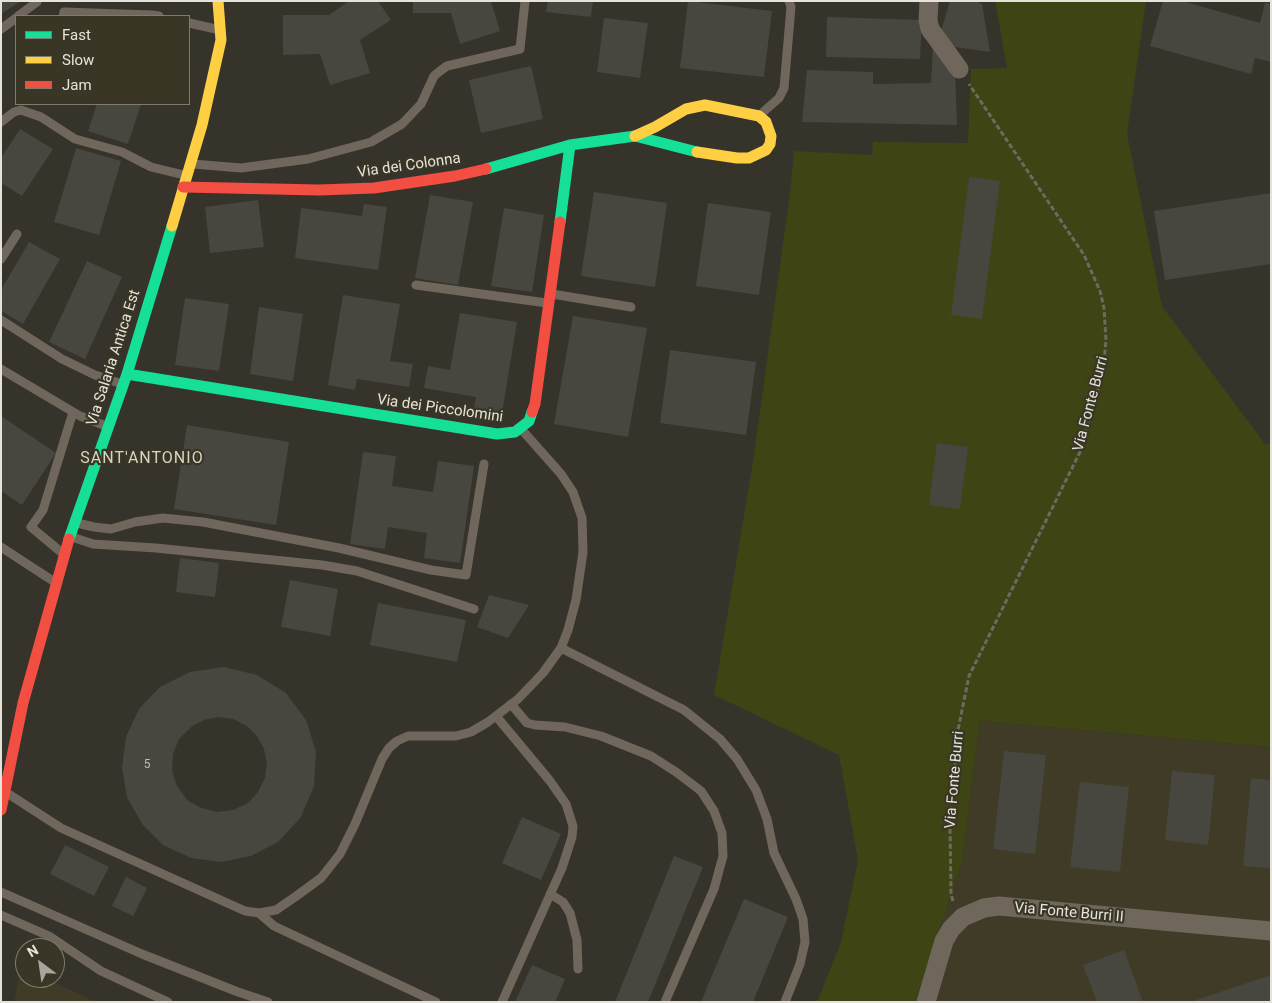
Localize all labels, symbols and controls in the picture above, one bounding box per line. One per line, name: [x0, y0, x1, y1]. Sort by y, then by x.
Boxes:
legend: [15, 15, 190, 105]
text: Fast: [62, 26, 91, 44]
text: Slow: [62, 51, 94, 69]
text: Jam: [62, 76, 92, 94]
street label: Via dei Colonna: [356, 150, 462, 182]
street label: Via Salaria Antica Est: [83, 288, 145, 428]
street label: Via Fonte Burri: [1070, 354, 1112, 454]
street label: Via dei Piccolomini: [376, 391, 504, 427]
district label: SANT'ANTONIO: [79, 449, 205, 469]
street label: Via Fonte Burri: [942, 730, 968, 830]
house number: 5: [144, 758, 150, 772]
street label: Via Fonte Burri II: [1013, 899, 1125, 927]
north arrow: [15, 938, 65, 988]
text: N: [24, 942, 41, 960]

